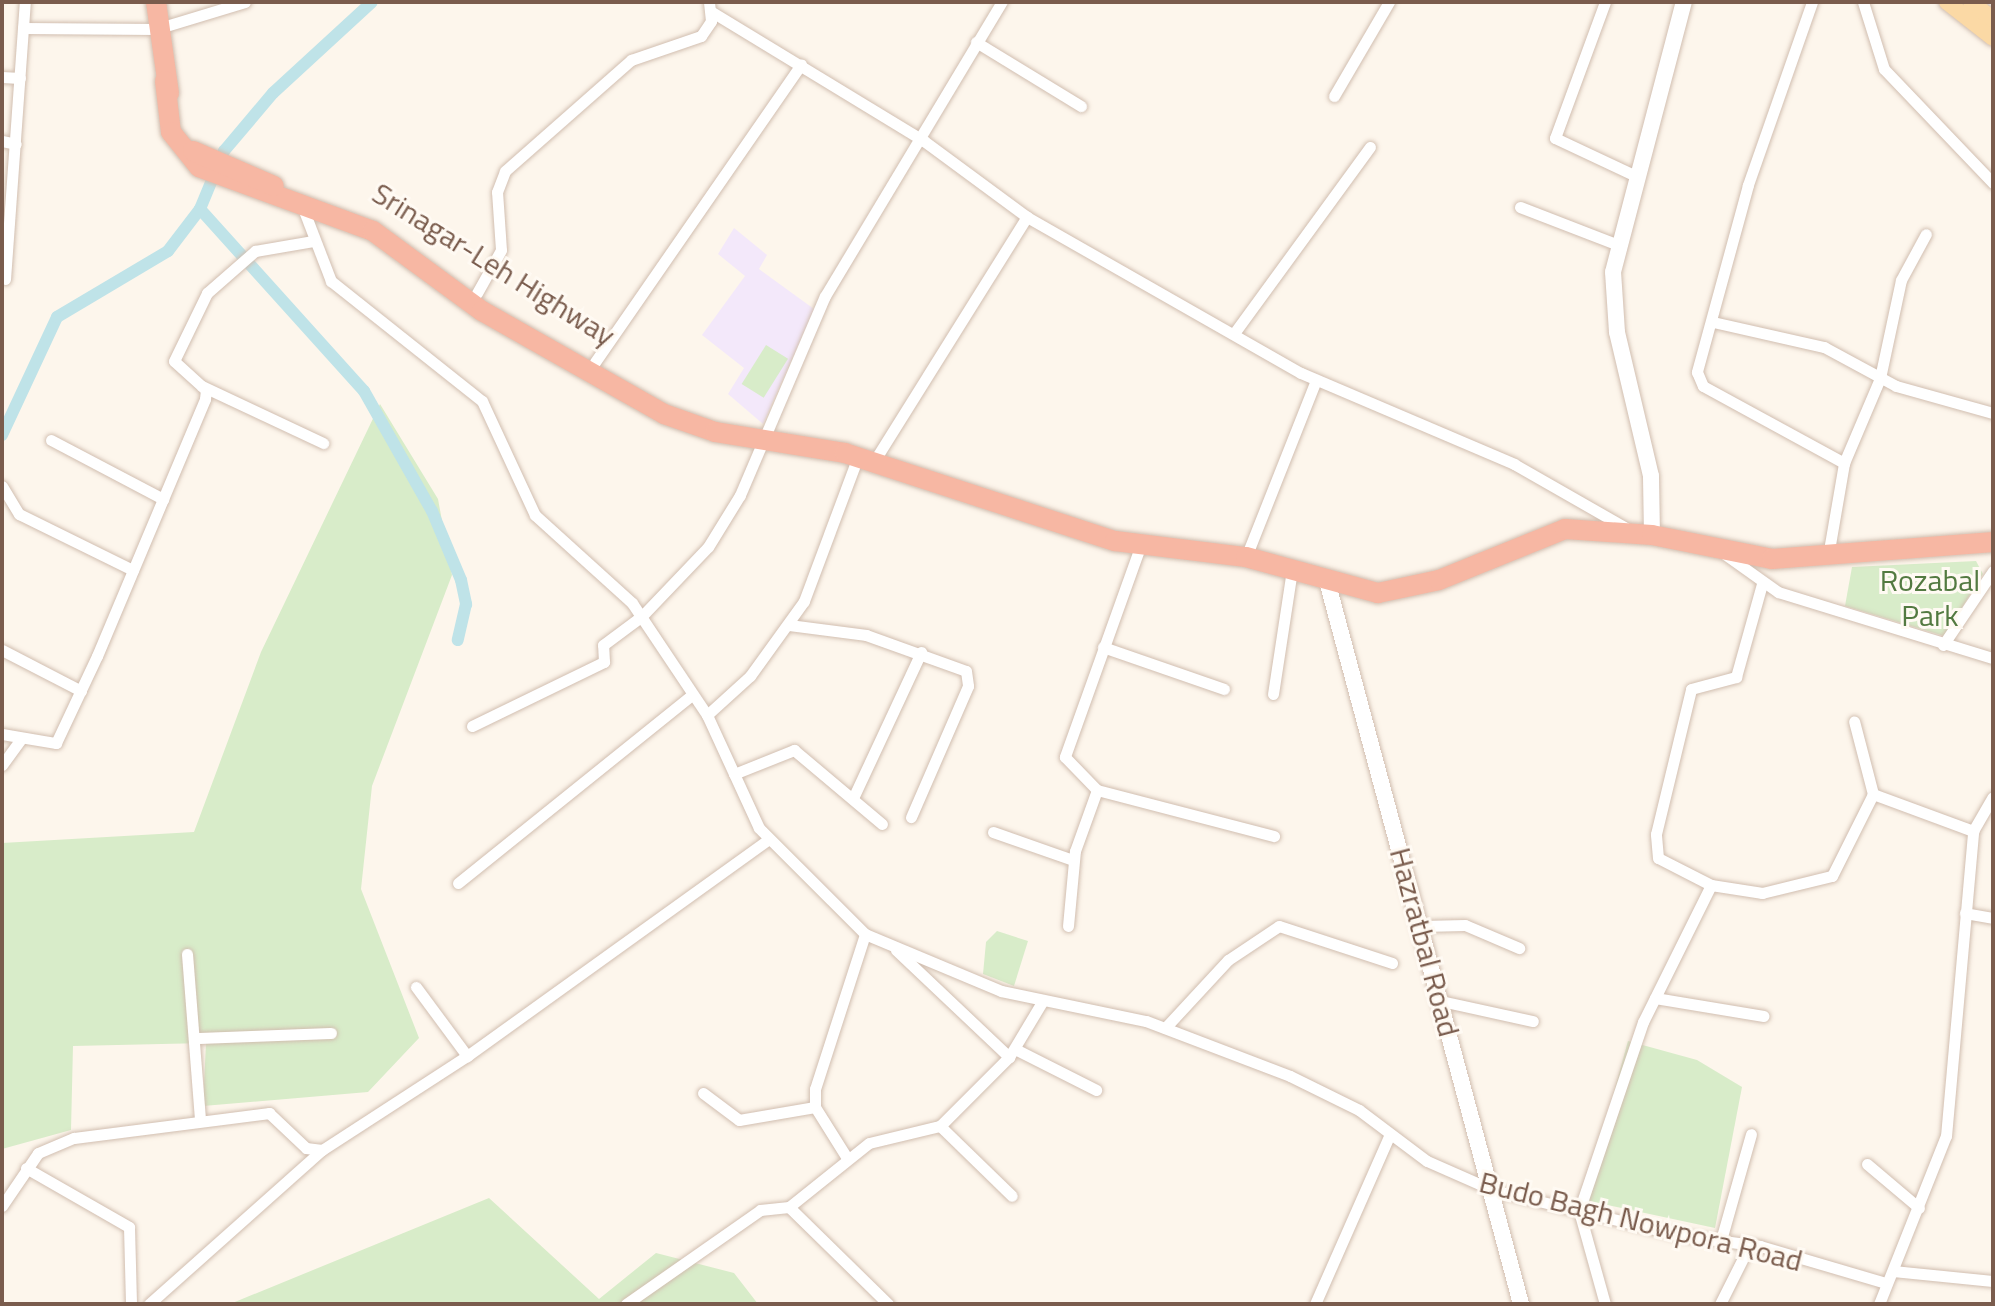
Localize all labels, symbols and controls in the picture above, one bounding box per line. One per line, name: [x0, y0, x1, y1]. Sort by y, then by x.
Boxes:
street label: Srinagar-Leh Highway: [366, 175, 622, 353]
park label: Rozabal Park: [1880, 562, 1980, 632]
street label: Hazratbal Road: [1382, 844, 1468, 1040]
street label: Budo Bagh Nowpora Road: [1476, 1163, 1806, 1279]

